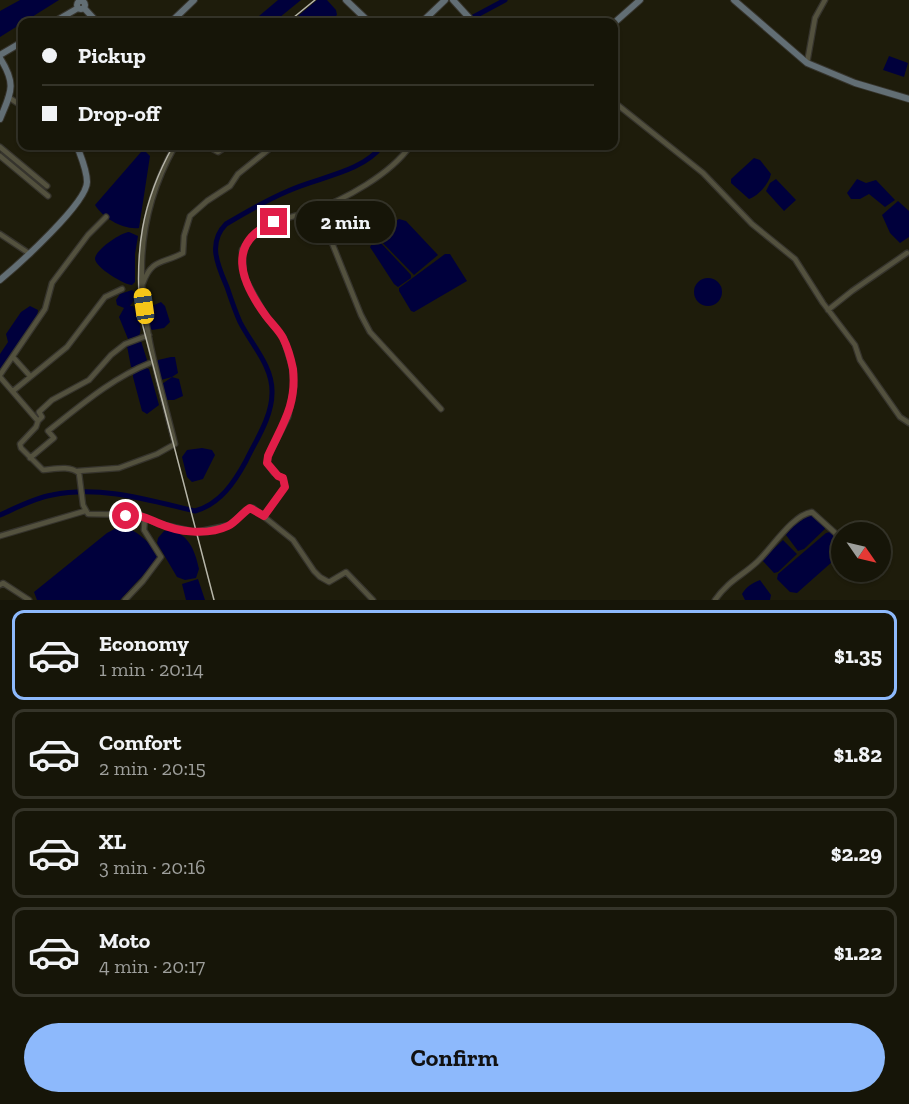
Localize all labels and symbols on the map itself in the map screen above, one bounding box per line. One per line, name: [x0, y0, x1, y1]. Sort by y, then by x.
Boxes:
callout: 2 min: [295, 201, 394, 243]
route end: [260, 208, 287, 235]
car: [133, 287, 155, 325]
route start: [112, 502, 139, 529]
north arrow: [831, 522, 891, 582]

